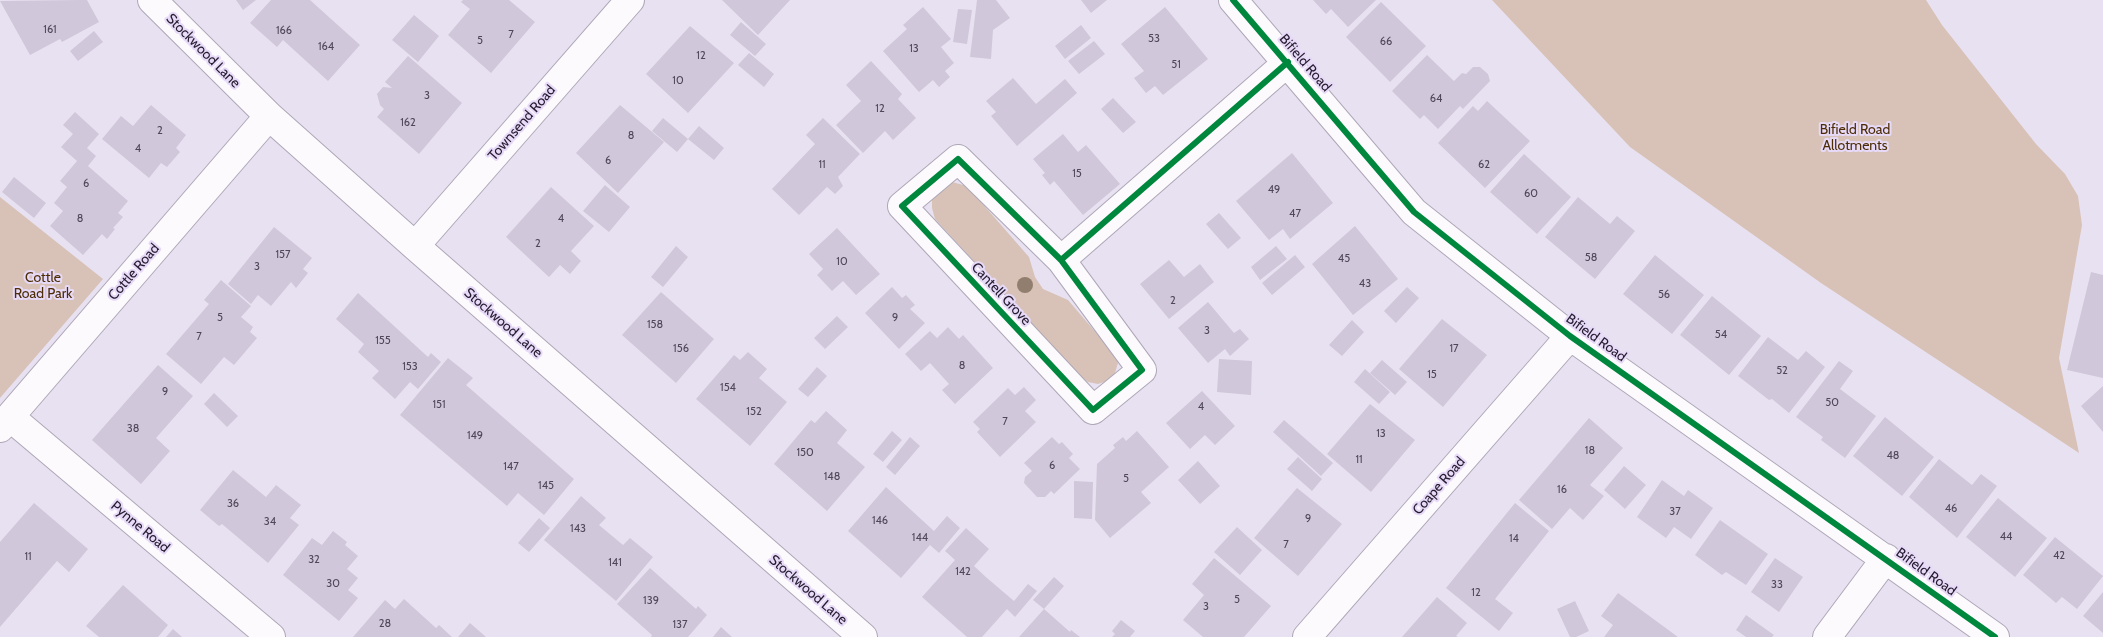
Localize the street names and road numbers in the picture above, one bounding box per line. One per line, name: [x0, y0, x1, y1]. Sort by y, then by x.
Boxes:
street label: Stockwood Lane: [162, 10, 244, 92]
street label: Bifield Road: [1276, 31, 1334, 95]
street label: Townsend Road: [485, 82, 559, 164]
street label: Cottle Road: [105, 240, 163, 304]
street label: Cantell Grove: [968, 259, 1034, 329]
street label: Stockwood Lane: [460, 284, 546, 362]
street label: Bifield Road: [1563, 310, 1629, 366]
street label: Coape Road: [1409, 454, 1469, 518]
street label: Pynne Road: [107, 498, 173, 556]
street label: Bifield Road: [1893, 544, 1959, 600]
street label: Stockwood Lane: [765, 551, 851, 629]

